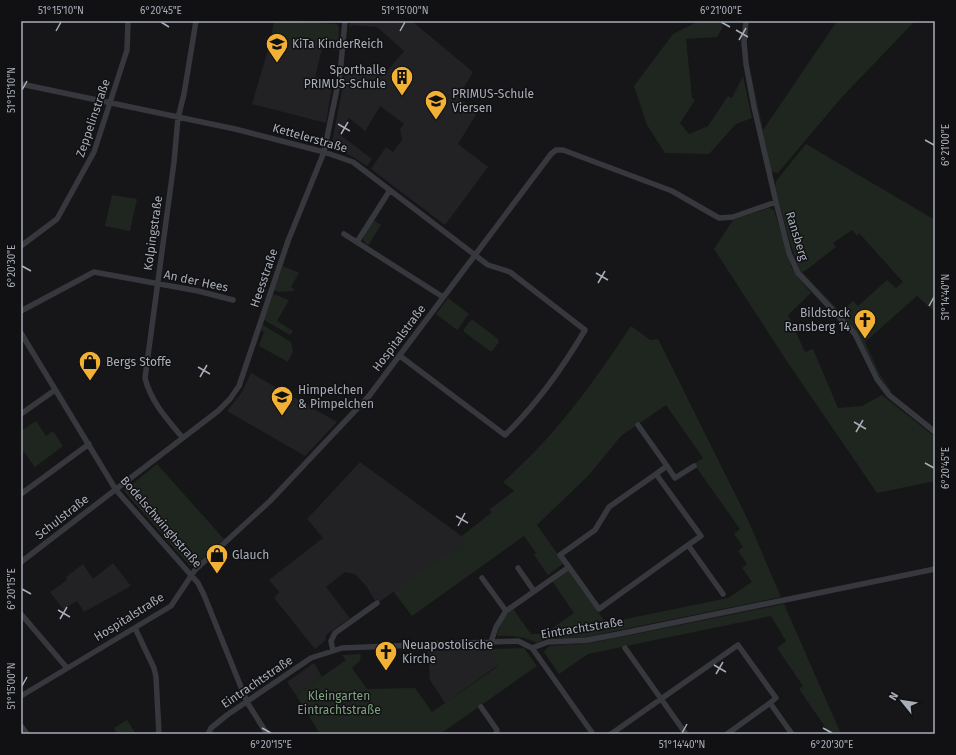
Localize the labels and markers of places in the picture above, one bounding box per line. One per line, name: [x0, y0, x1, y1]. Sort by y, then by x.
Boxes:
school or university icon: KiTa KinderReich: [264, 31, 290, 64]
place label: KiTa KinderReich: [292, 37, 383, 51]
place label: Sporthalle PRIMUS-Schule: [304, 63, 386, 91]
building icon: Sporthalle PRIMUS-Schule: [389, 64, 415, 97]
place label: PRIMUS-Schule Viersen: [452, 87, 534, 115]
school or university icon: PRIMUS-Schule Viersen: [423, 88, 449, 121]
place label: Bildstock Ransberg 14: [785, 306, 851, 334]
church icon: Bildstock Ransberg 14: [852, 307, 878, 340]
shop icon: Bergs Stoffe: [77, 349, 103, 382]
place label: Bergs Stoffe: [106, 355, 171, 369]
place label: Himpelchen & Pimpelchen: [298, 383, 374, 411]
school or university icon: Himpelchen & Pimpelchen: [269, 384, 295, 417]
shop icon: Glauch: [204, 542, 230, 575]
place label: Glauch: [232, 548, 269, 562]
place label: Neuapostolische Kirche: [402, 638, 493, 666]
church icon: Neuapostolische Kirche: [373, 639, 399, 672]

